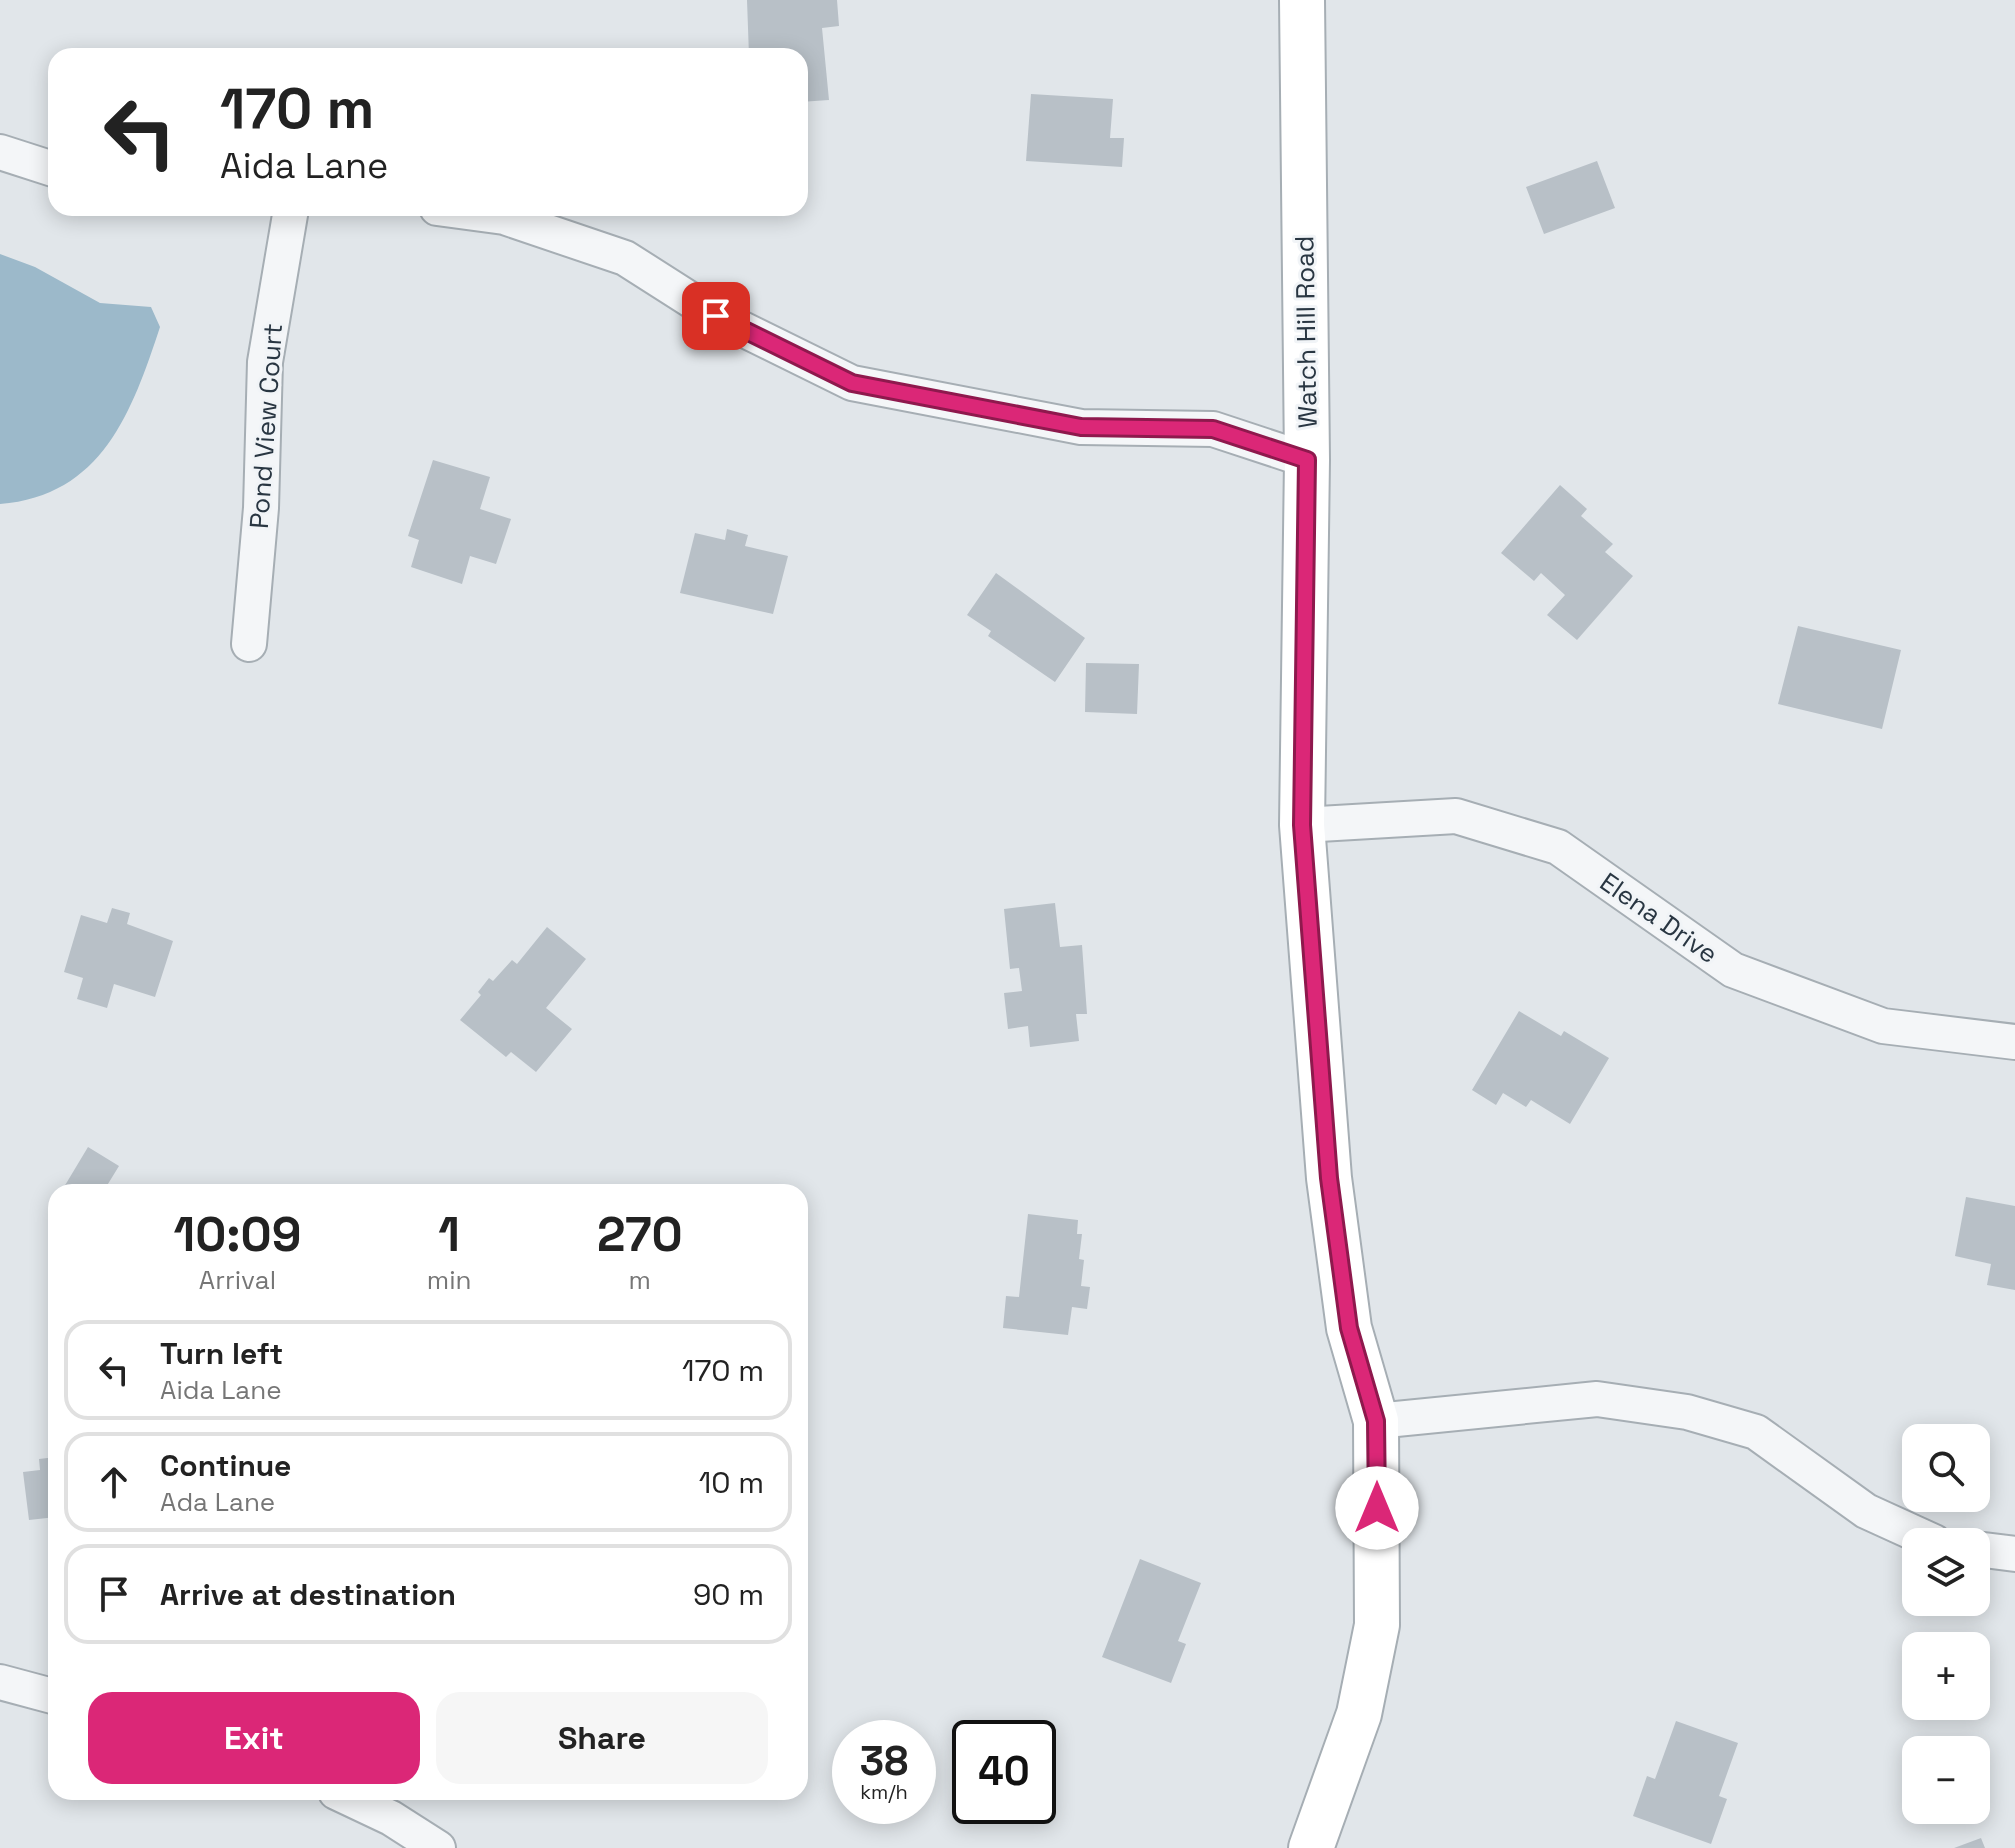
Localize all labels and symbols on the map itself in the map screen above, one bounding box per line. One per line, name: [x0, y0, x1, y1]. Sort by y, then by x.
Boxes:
street label: Watch Hill Road: [1287, 235, 1325, 429]
pin: [682, 282, 750, 350]
street label: Pond View Court: [242, 322, 290, 530]
street label: Elena Drive: [1593, 865, 1725, 971]
position arrow: [1335, 1466, 1419, 1550]
speed limit sign: 40: [952, 1720, 1056, 1824]

